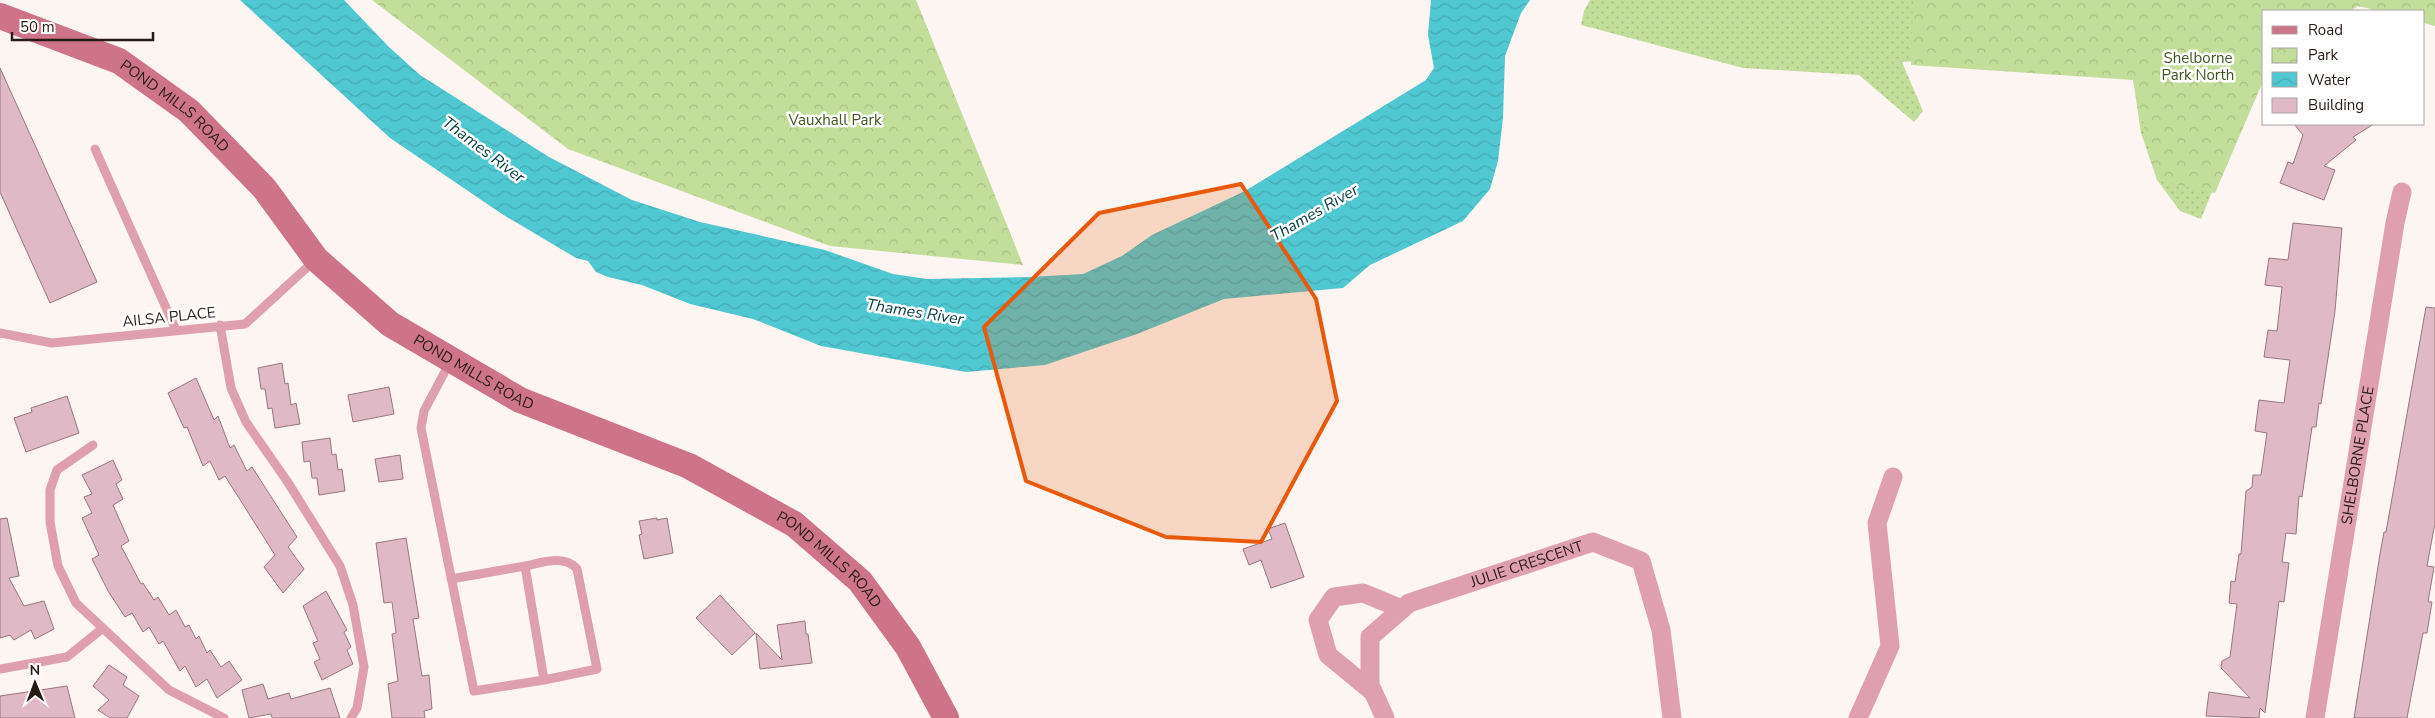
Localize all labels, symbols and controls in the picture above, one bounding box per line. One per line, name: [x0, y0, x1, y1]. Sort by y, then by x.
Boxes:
scale bar: [12, 10, 154, 42]
legend: [2262, 10, 2425, 125]
text: 50 m: [20, 17, 55, 37]
text: Road: [2308, 20, 2343, 40]
text: Park: [2308, 45, 2338, 65]
park label: Shelborne Park North: [2162, 48, 2234, 85]
street label: POND MILLS ROAD: [116, 55, 234, 157]
text: Water: [2308, 70, 2351, 90]
text: Building: [2308, 95, 2364, 115]
park label: Vauxhall Park: [788, 110, 882, 130]
water label: Thames River: [438, 112, 530, 189]
water label: Thames River: [1267, 178, 1364, 247]
water label: Thames River: [865, 293, 966, 331]
street label: AILSA PLACE: [121, 302, 217, 332]
street label: POND MILLS ROAD: [410, 330, 537, 415]
street label: SHELBORNE PLACE: [2336, 385, 2378, 526]
street label: POND MILLS ROAD: [773, 506, 886, 612]
street label: JULIE CRESCENT: [1467, 536, 1586, 592]
north arrow: [10, 658, 60, 708]
text: N: [29, 661, 40, 680]

